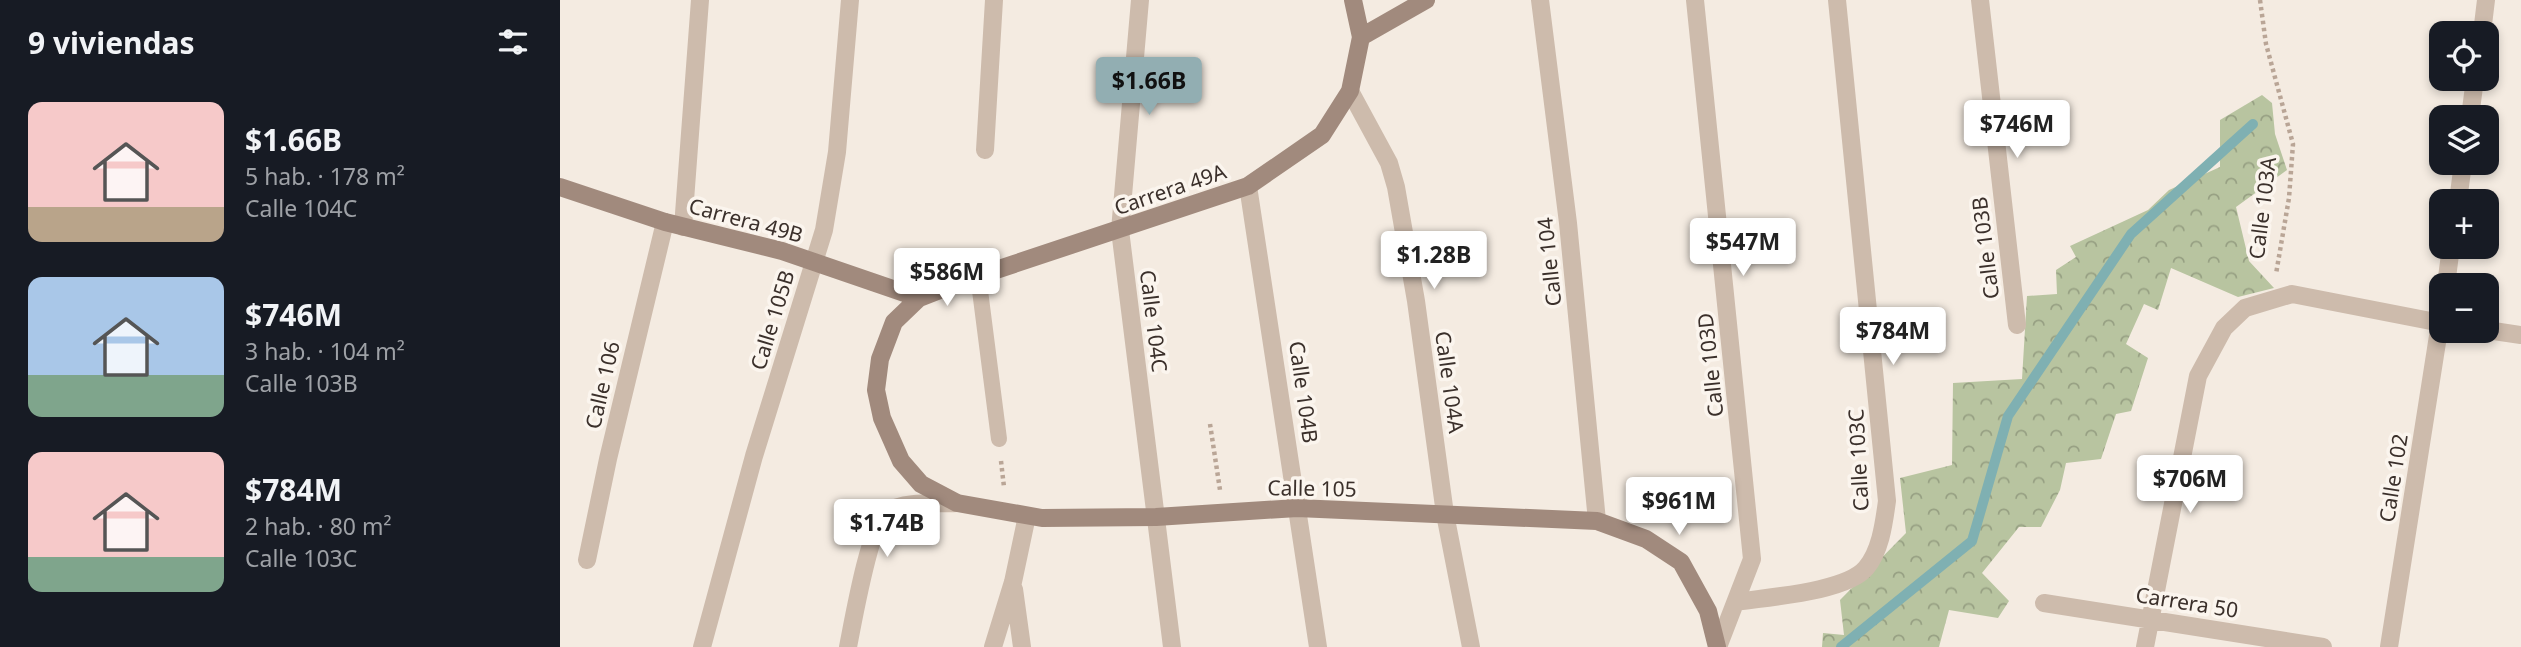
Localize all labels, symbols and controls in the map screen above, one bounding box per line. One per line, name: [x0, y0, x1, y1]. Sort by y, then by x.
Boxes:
map controls: [2429, 21, 2499, 343]
button: locate: [2429, 21, 2499, 91]
text: 9 viviendas: [28, 22, 195, 63]
icon: filters: [494, 23, 532, 61]
pin: $1.66B: [1092, 58, 1206, 117]
text: $1.66B: [1112, 64, 1186, 96]
pin: $746M: [1968, 100, 2066, 160]
button: layers: [2429, 105, 2499, 175]
text: $746M: [1980, 107, 2054, 139]
text: $1.66B: [245, 119, 342, 160]
icon: home: [84, 130, 168, 214]
street label: Calle 103A: [2242, 155, 2282, 261]
street label: Carrera 49A: [1110, 157, 1230, 221]
text: 5 hab. · 178 m²: [245, 160, 405, 192]
button: +: [2429, 189, 2499, 259]
street label: Carrera 49B: [686, 191, 806, 249]
text: Calle 104C: [245, 192, 357, 224]
street label: Calle 103B: [1965, 195, 2005, 301]
street label: Calle 104: [1530, 216, 1568, 308]
pin: $547M: [1694, 218, 1792, 278]
text: $547M: [1706, 225, 1780, 257]
pin: $1.28B: [1377, 232, 1491, 291]
text: $1.28B: [1397, 238, 1471, 270]
pin: $586M: [898, 248, 996, 308]
text: $586M: [910, 255, 984, 287]
street label: Calle 105B: [744, 267, 800, 373]
street label: Calle 104C: [1134, 268, 1174, 374]
button: −: [2429, 273, 2499, 343]
text: $746M: [245, 294, 342, 335]
icon: home: [84, 305, 168, 389]
pin: $784M: [1844, 308, 1942, 367]
street label: Calle 103D: [1691, 312, 1729, 418]
text: $784M: [1856, 314, 1930, 346]
street label: Calle 104A: [1429, 329, 1471, 435]
text: 3 hab. · 104 m²: [245, 335, 405, 367]
street label: Calle 106: [578, 338, 626, 432]
street label: Calle 104B: [1283, 339, 1325, 445]
text: Calle 103B: [245, 367, 358, 399]
street label: Calle 103C: [1841, 408, 1875, 512]
street label: Calle 102: [2372, 432, 2414, 524]
pin: $706M: [2141, 456, 2239, 515]
text: $706M: [2153, 462, 2227, 494]
text: $784M: [245, 469, 342, 510]
street label: Calle 105: [1267, 473, 1357, 503]
pin: $961M: [1630, 477, 1728, 537]
icon: home: [84, 480, 168, 564]
text: $961M: [1642, 484, 1716, 516]
pin: $1.74B: [830, 500, 944, 559]
text: $1.74B: [850, 506, 924, 538]
text: 2 hab. · 80 m²: [245, 510, 392, 542]
text: Calle 103C: [245, 542, 357, 574]
street label: Carrera 50: [2134, 580, 2240, 624]

